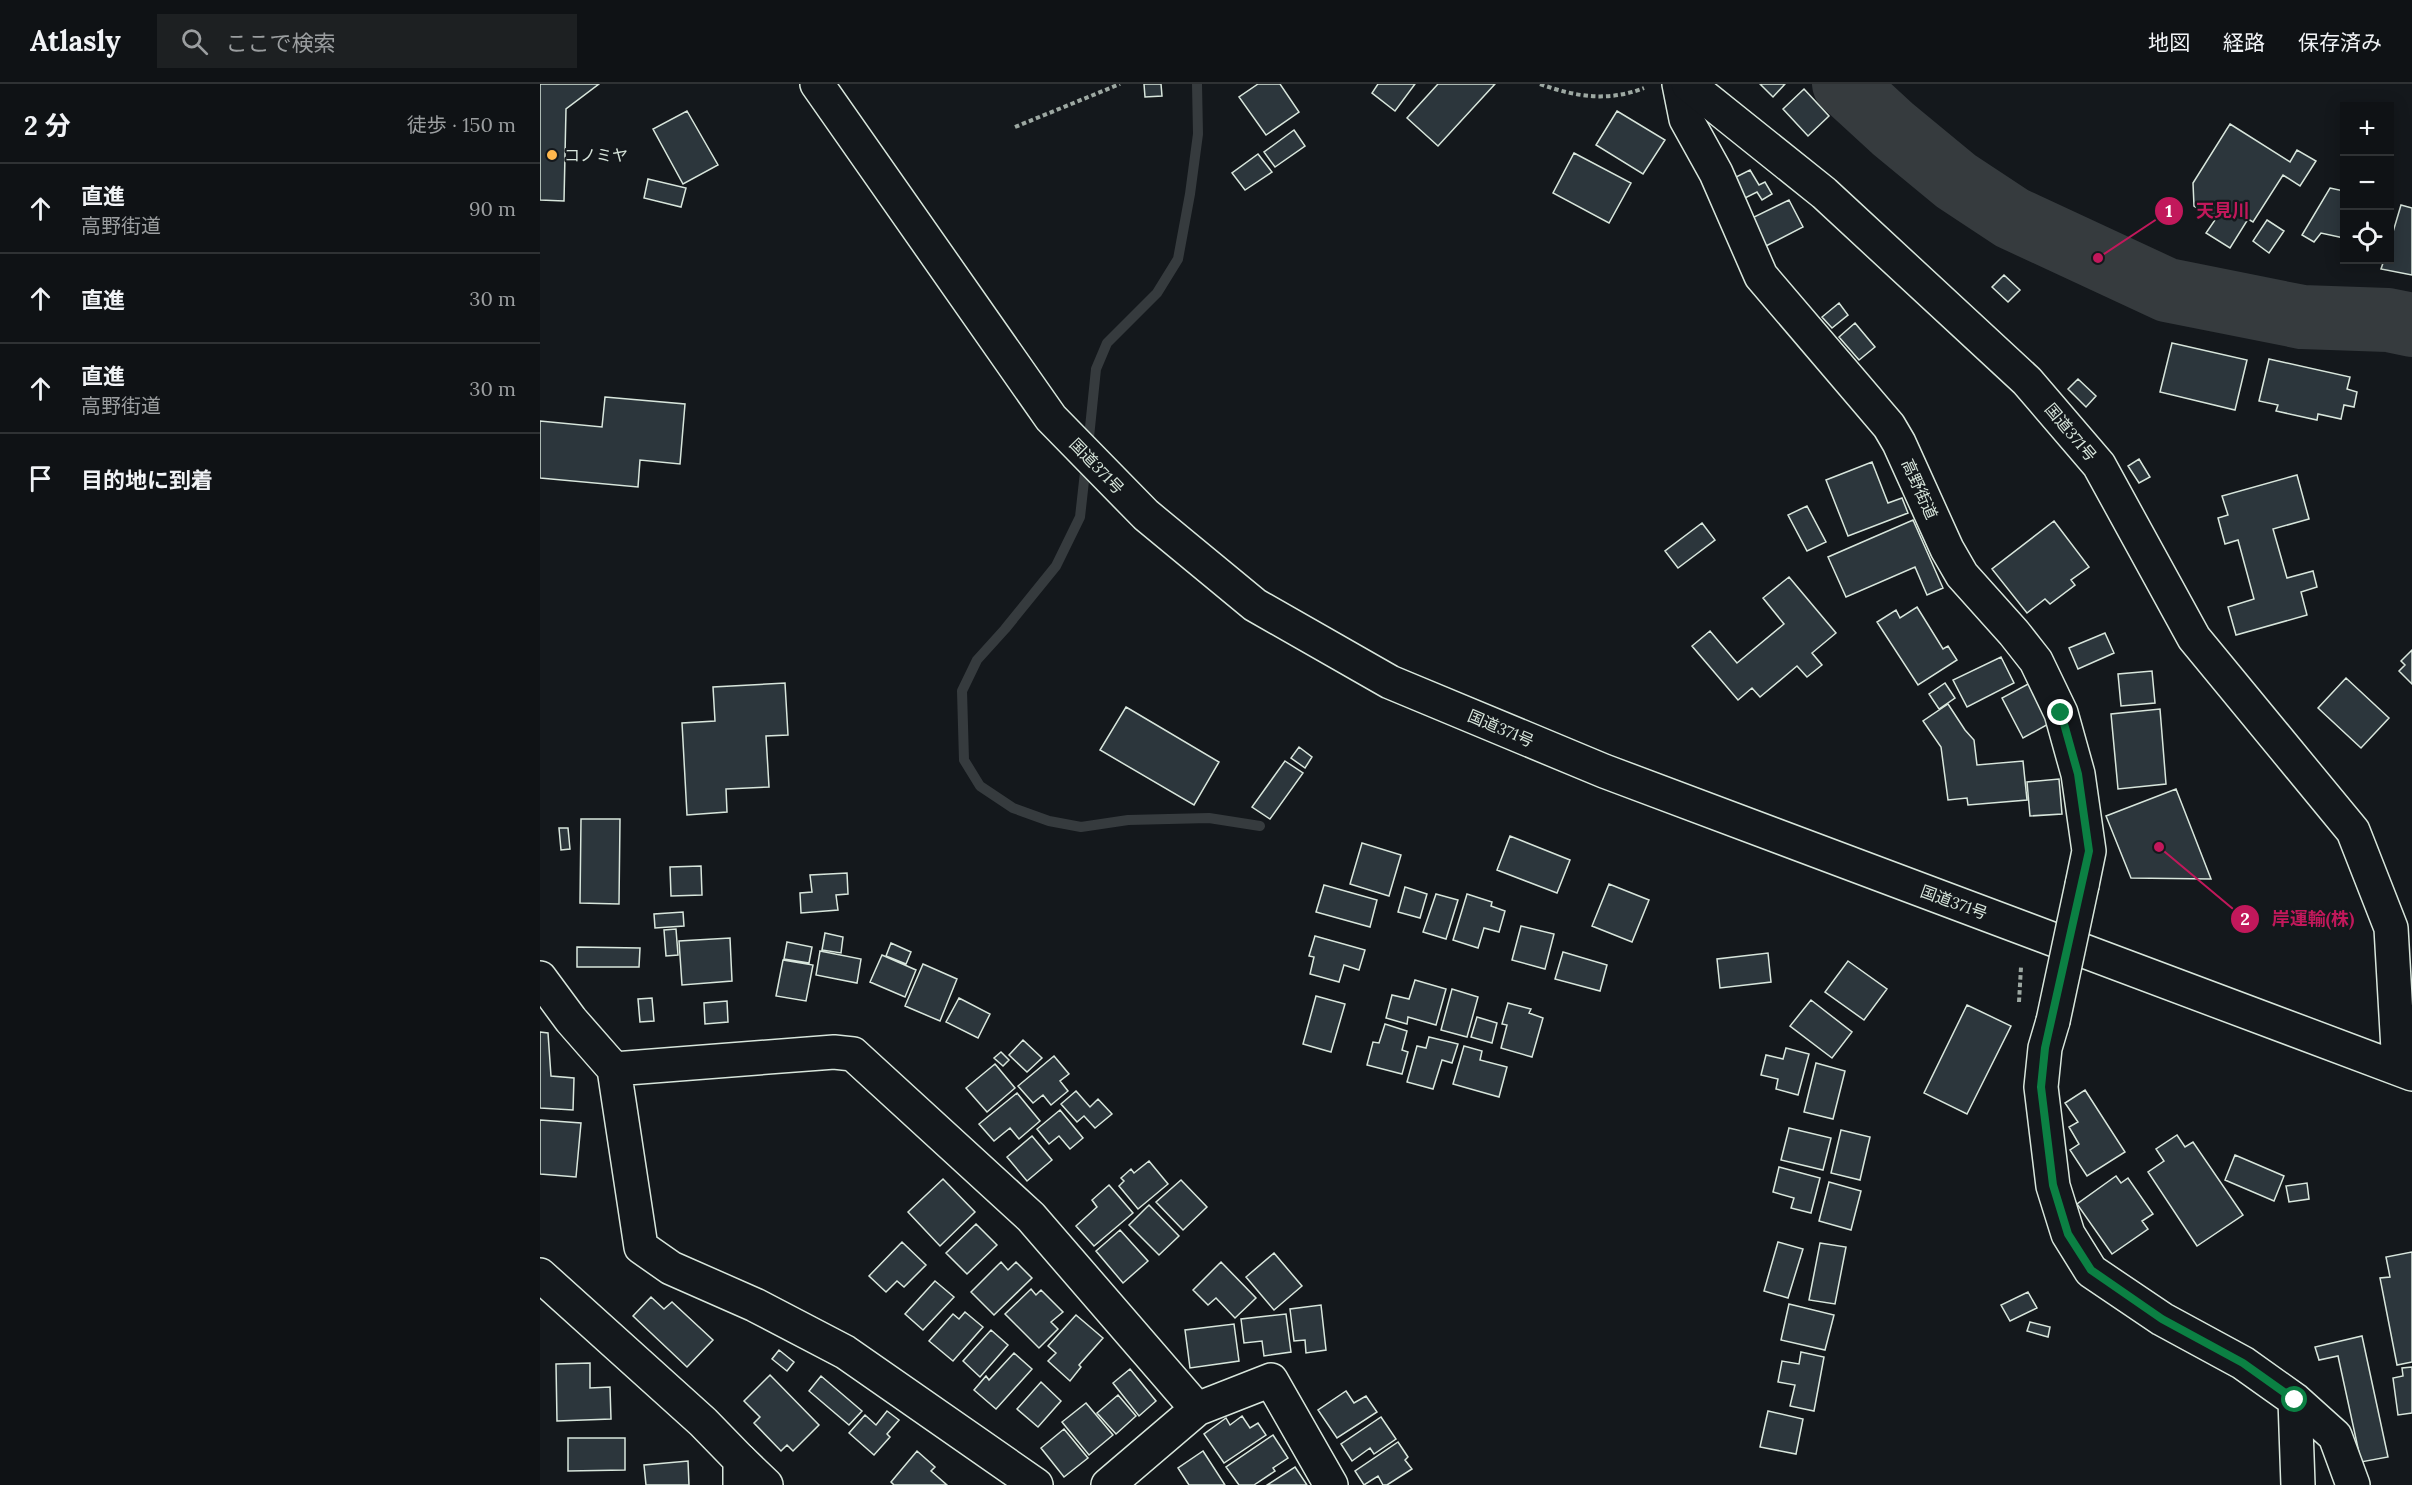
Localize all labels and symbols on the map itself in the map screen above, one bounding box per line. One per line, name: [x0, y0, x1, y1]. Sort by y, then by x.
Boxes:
place label: コノミヤ: [564, 145, 628, 165]
marker: コノミヤ: [545, 148, 559, 162]
callout: 天見川: [2154, 193, 2262, 229]
text: 1: [2165, 199, 2173, 222]
text: 天見川: [2196, 199, 2250, 222]
street label: 国道371号: [2041, 399, 2101, 465]
street label: 国道371号: [1066, 434, 1128, 498]
street label: 高野街道: [1898, 456, 1942, 522]
route end: [2047, 699, 2073, 725]
street label: 国道371号: [1465, 705, 1537, 751]
street label: 国道371号: [1918, 881, 1990, 923]
callout: 岸運輸(株): [2230, 901, 2367, 937]
text: 2: [2240, 907, 2250, 930]
text: 岸運輸(株): [2272, 907, 2354, 930]
route start: [2281, 1386, 2307, 1412]

